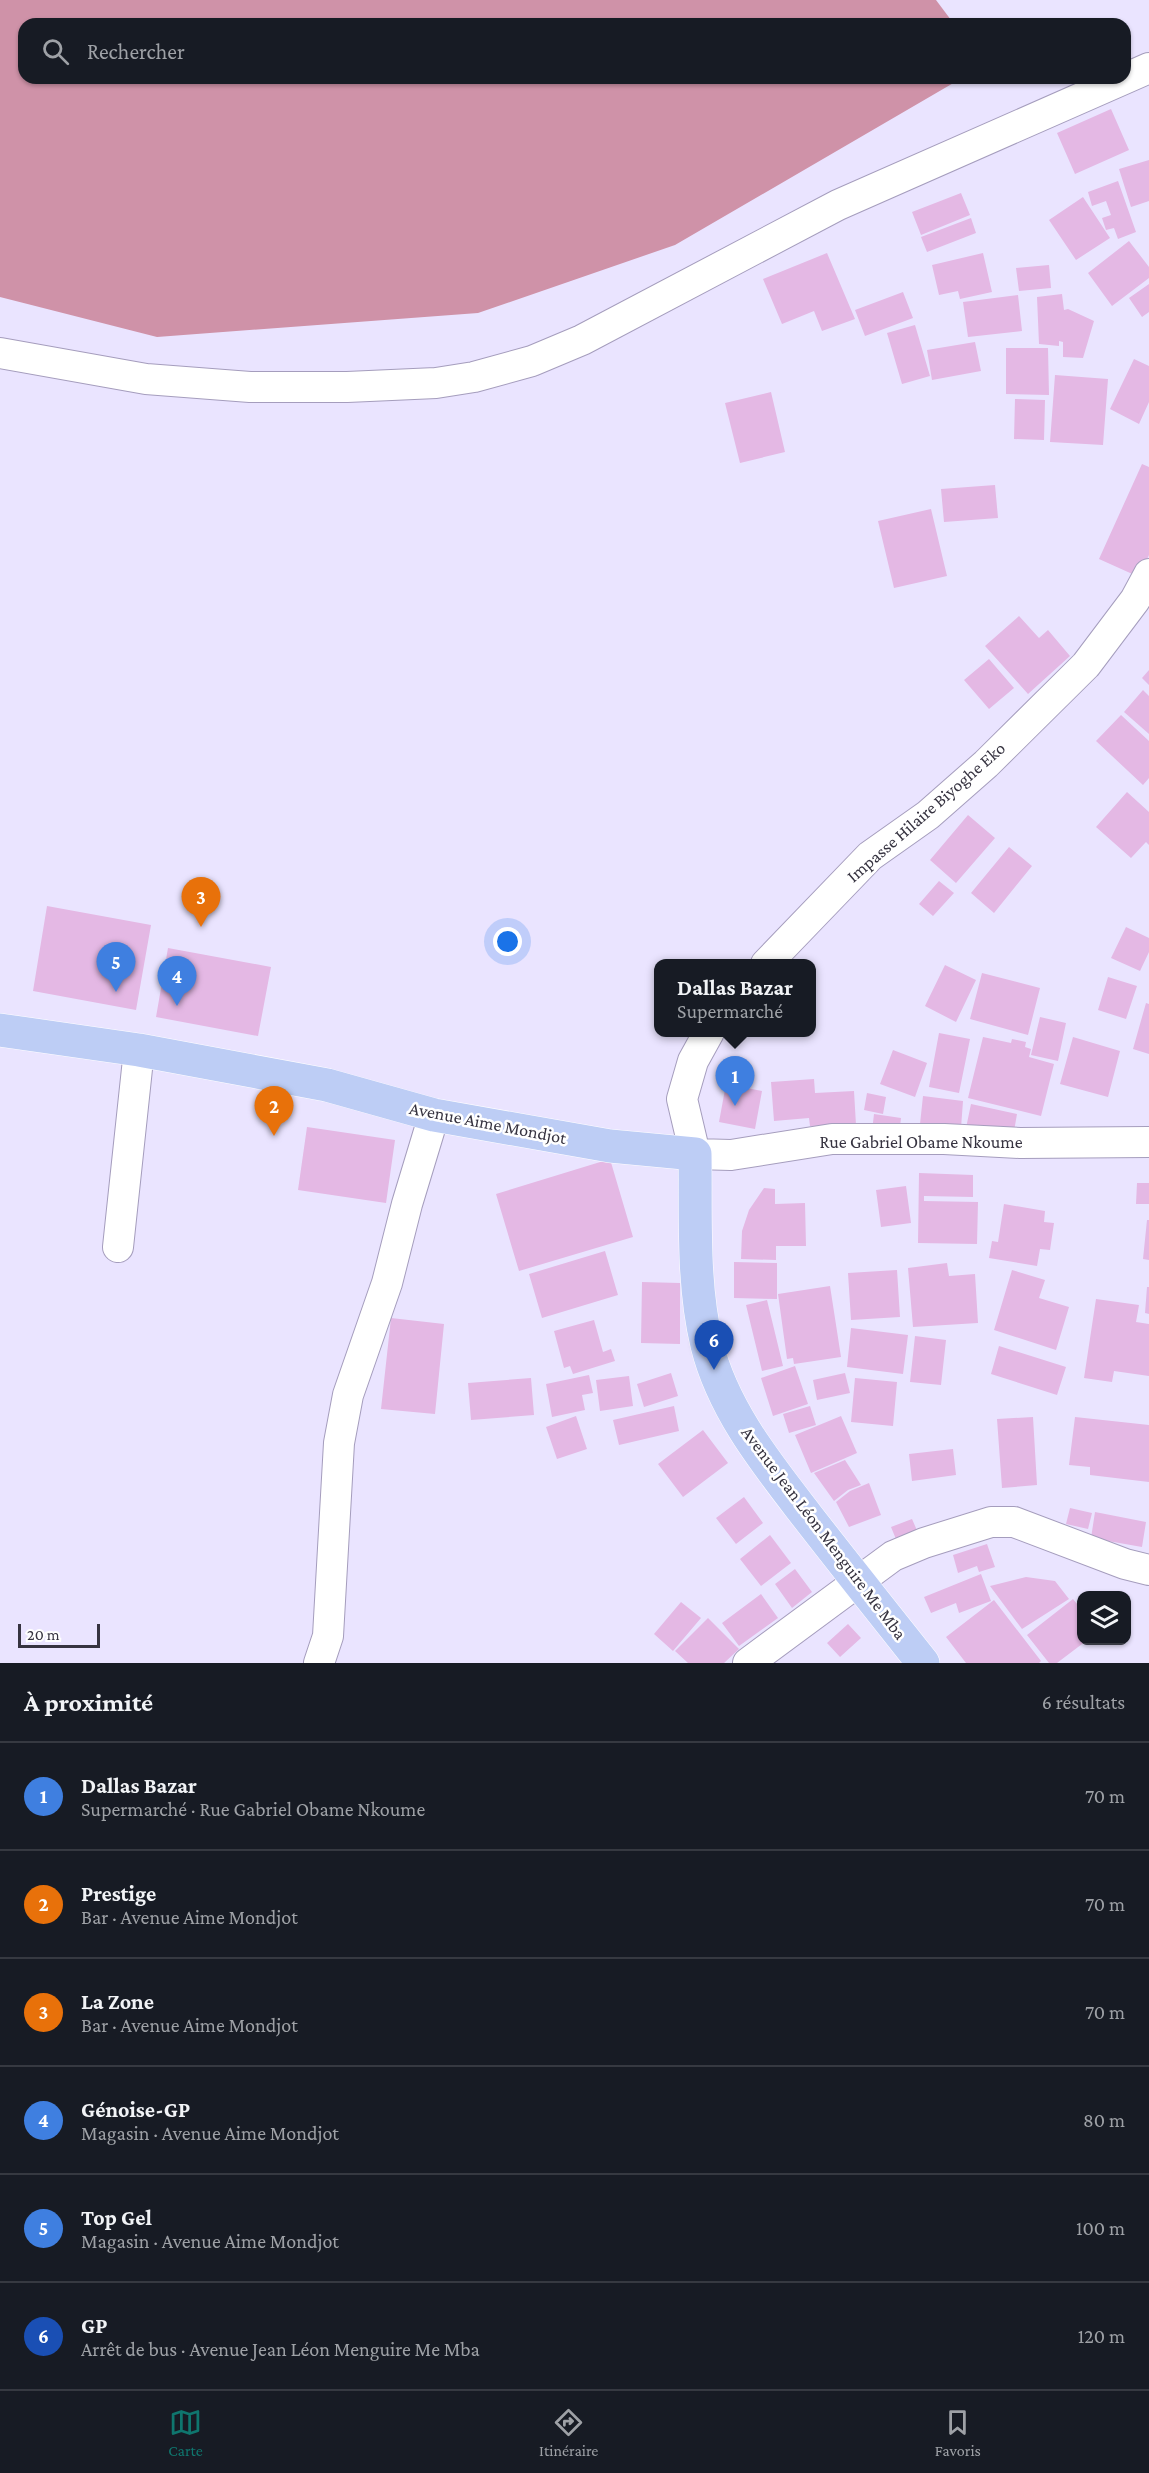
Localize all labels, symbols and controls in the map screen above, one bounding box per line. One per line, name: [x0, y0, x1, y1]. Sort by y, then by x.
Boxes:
search box: [18, 18, 1131, 84]
icon: search: [39, 35, 72, 68]
text: Rechercher: [87, 39, 185, 64]
street label: Impasse Hilaire Biyoghe Eko: [843, 738, 1009, 886]
pin: 3: [182, 878, 220, 927]
your location: [493, 927, 522, 956]
pin: 5: [96, 942, 136, 992]
pin: 4: [158, 956, 196, 1006]
popup: [654, 959, 816, 1037]
text: Dallas Bazar: [677, 975, 793, 1000]
text: Supermarché: [677, 1000, 783, 1022]
pin: 1: [716, 1056, 754, 1106]
pin: 2: [254, 1086, 294, 1136]
street label: Avenue Aime Mondjot: [408, 1098, 569, 1149]
street label: Rue Gabriel Obame Nkoume: [819, 1132, 1023, 1152]
pin: 6: [694, 1320, 734, 1370]
street label: Avenue Jean Léon Menguire Me Mba: [737, 1423, 911, 1643]
map controls: [1077, 1591, 1131, 1645]
button: layers: [1077, 1591, 1131, 1645]
scale bar: [18, 1621, 100, 1648]
text: 20 m: [27, 1626, 60, 1643]
text: À proximité: [24, 1688, 153, 1717]
text: 6 résultats: [1042, 1691, 1125, 1713]
text: Dallas Bazar: [81, 1773, 197, 1798]
text: 1: [40, 1785, 47, 1807]
text: 70 m: [1085, 1785, 1125, 1807]
text: Supermarché · Rue Gabriel Obame Nkoume: [81, 1798, 425, 1820]
text: Prestige: [81, 1881, 156, 1906]
text: 2: [38, 1893, 49, 1915]
text: 70 m: [1085, 1893, 1125, 1915]
text: Bar · Avenue Aime Mondjot: [81, 1906, 298, 1928]
text: La Zone: [81, 1989, 154, 2014]
text: 3: [39, 2001, 48, 2023]
text: 70 m: [1085, 2001, 1125, 2023]
text: Bar · Avenue Aime Mondjot: [81, 2014, 298, 2036]
text: Génoise-GP: [81, 2097, 190, 2122]
text: 4: [38, 2109, 49, 2131]
text: 80 m: [1083, 2109, 1125, 2131]
text: Magasin · Avenue Aime Mondjot: [81, 2122, 339, 2144]
text: Top Gel: [81, 2205, 152, 2230]
text: 5: [39, 2217, 48, 2239]
text: 100 m: [1076, 2217, 1125, 2239]
text: Magasin · Avenue Aime Mondjot: [81, 2230, 339, 2252]
text: GP: [81, 2313, 107, 2338]
text: 6: [38, 2325, 49, 2347]
text: 120 m: [1078, 2325, 1125, 2347]
text: Arrêt de bus · Avenue Jean Léon Menguire Me Mba: [81, 2338, 480, 2360]
tab: Carte: [168, 2406, 203, 2459]
tab: Itinéraire: [539, 2406, 598, 2459]
tab: Favoris: [935, 2406, 981, 2459]

